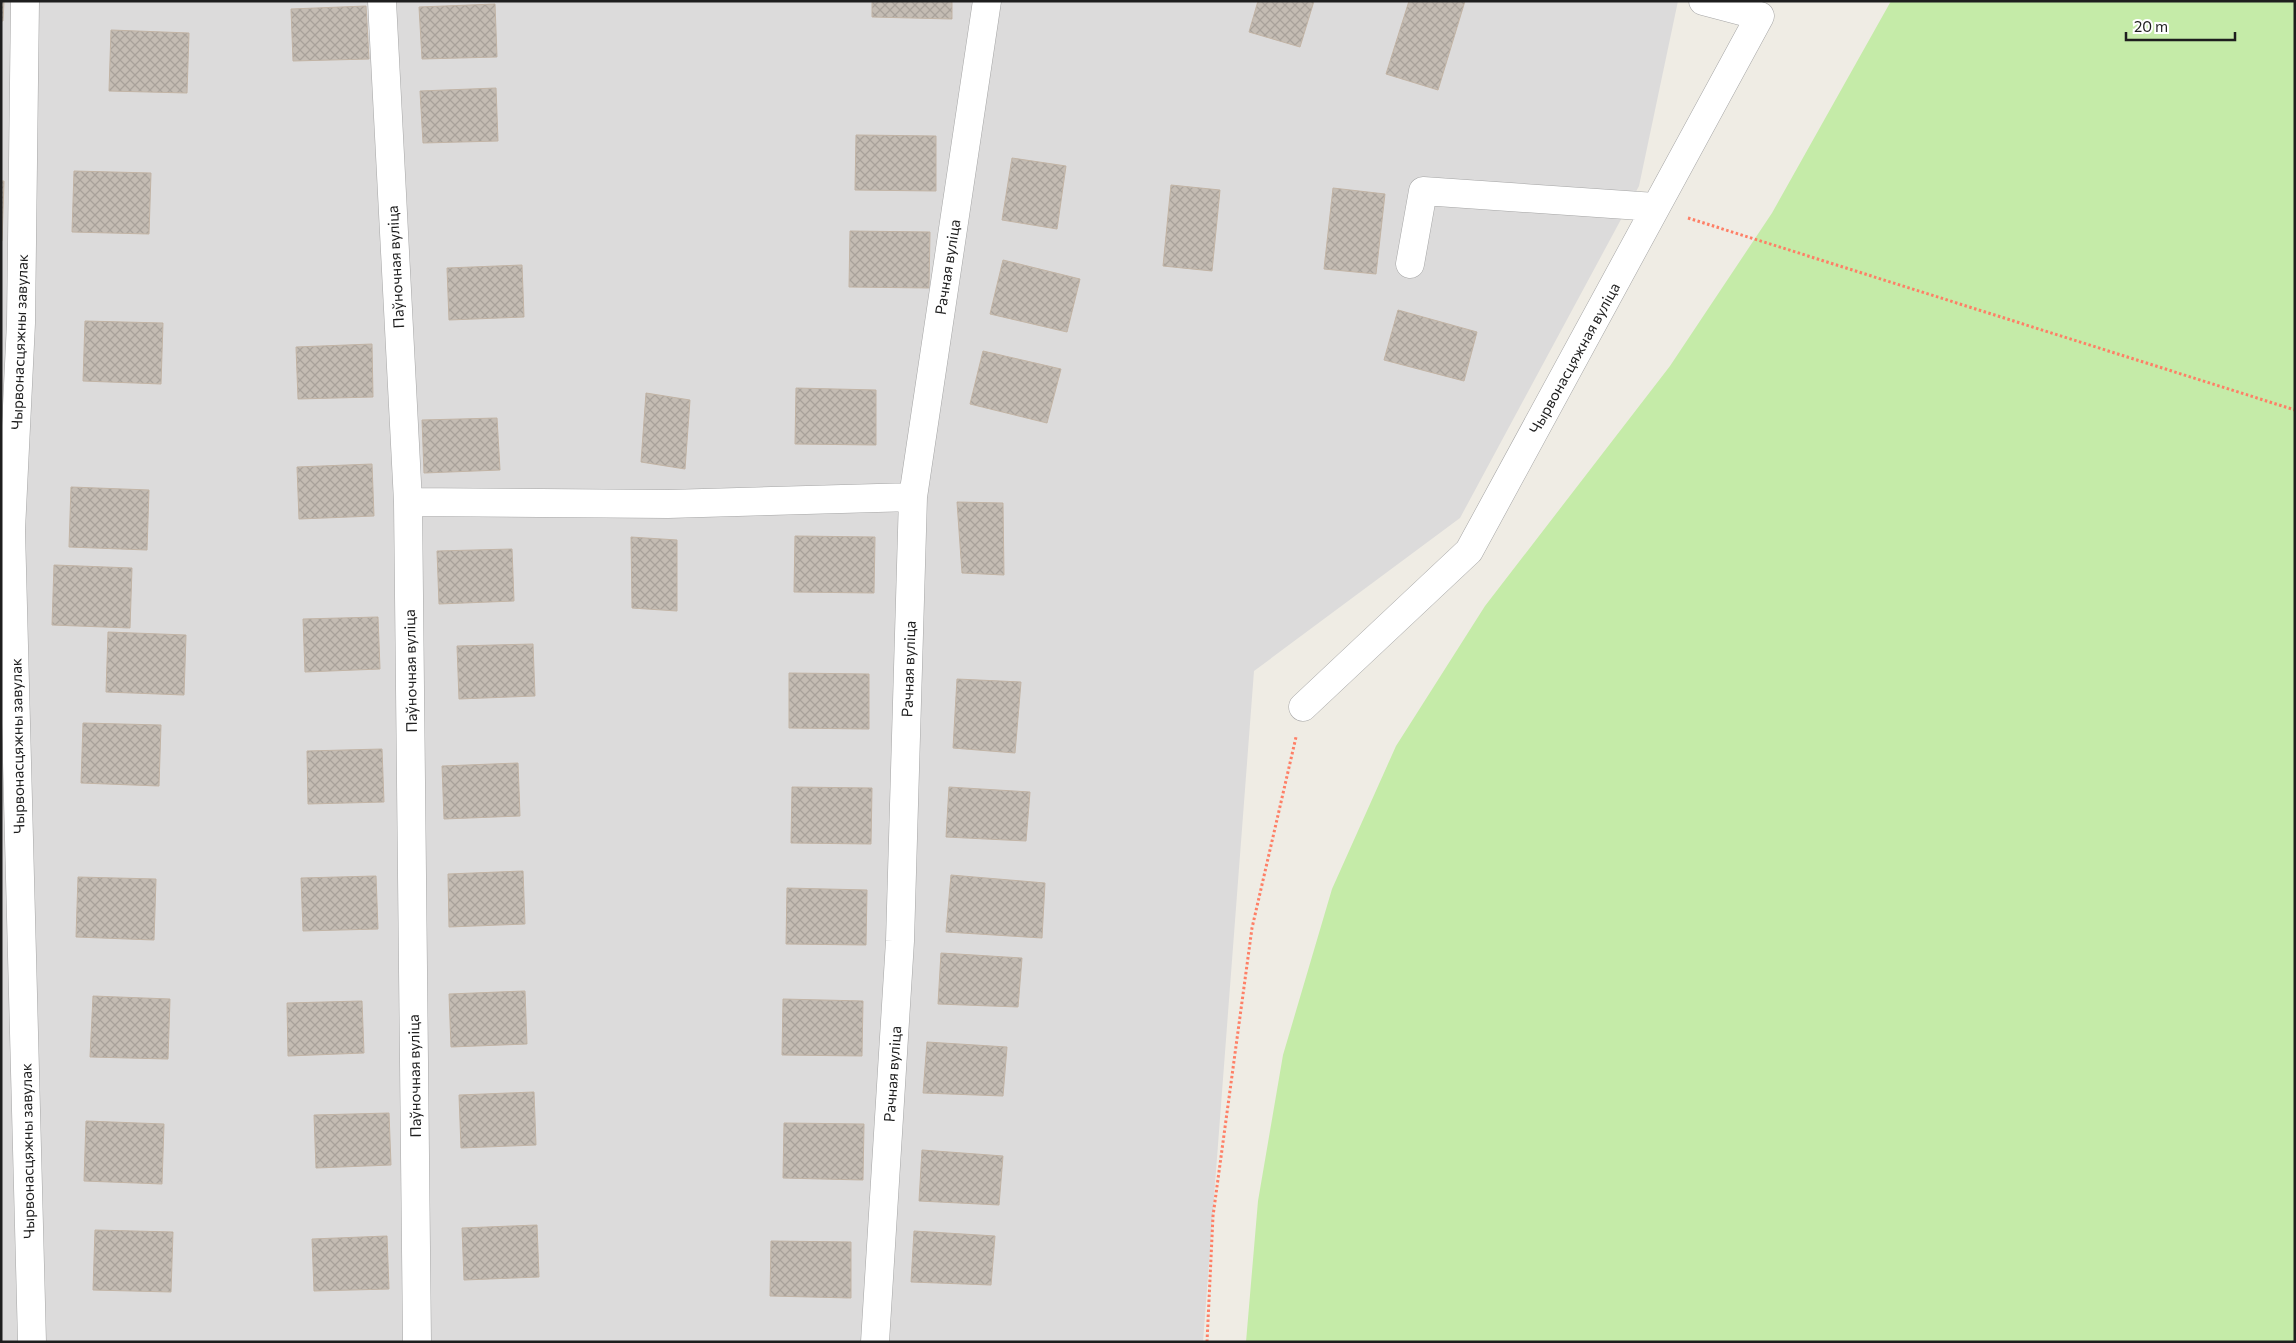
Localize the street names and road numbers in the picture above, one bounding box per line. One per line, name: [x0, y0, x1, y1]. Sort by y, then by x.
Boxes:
street label: Паўночная вуліца: [383, 205, 407, 329]
street label: Рачная вуліца: [931, 218, 963, 316]
street label: Чырвонасцяжны завулак: [7, 254, 31, 430]
street label: Чырвонасцяжная вуліца: [1525, 279, 1623, 437]
street label: Паўночная вуліца: [400, 609, 420, 733]
street label: Рачная вуліца: [897, 621, 919, 717]
street label: Чырвонасцяжны завулак: [6, 658, 28, 834]
street label: Паўночная вуліца: [404, 1014, 424, 1138]
street label: Рачная вуліца: [880, 1025, 904, 1123]
street label: Чырвонасцяжны завулак: [16, 1063, 38, 1239]

